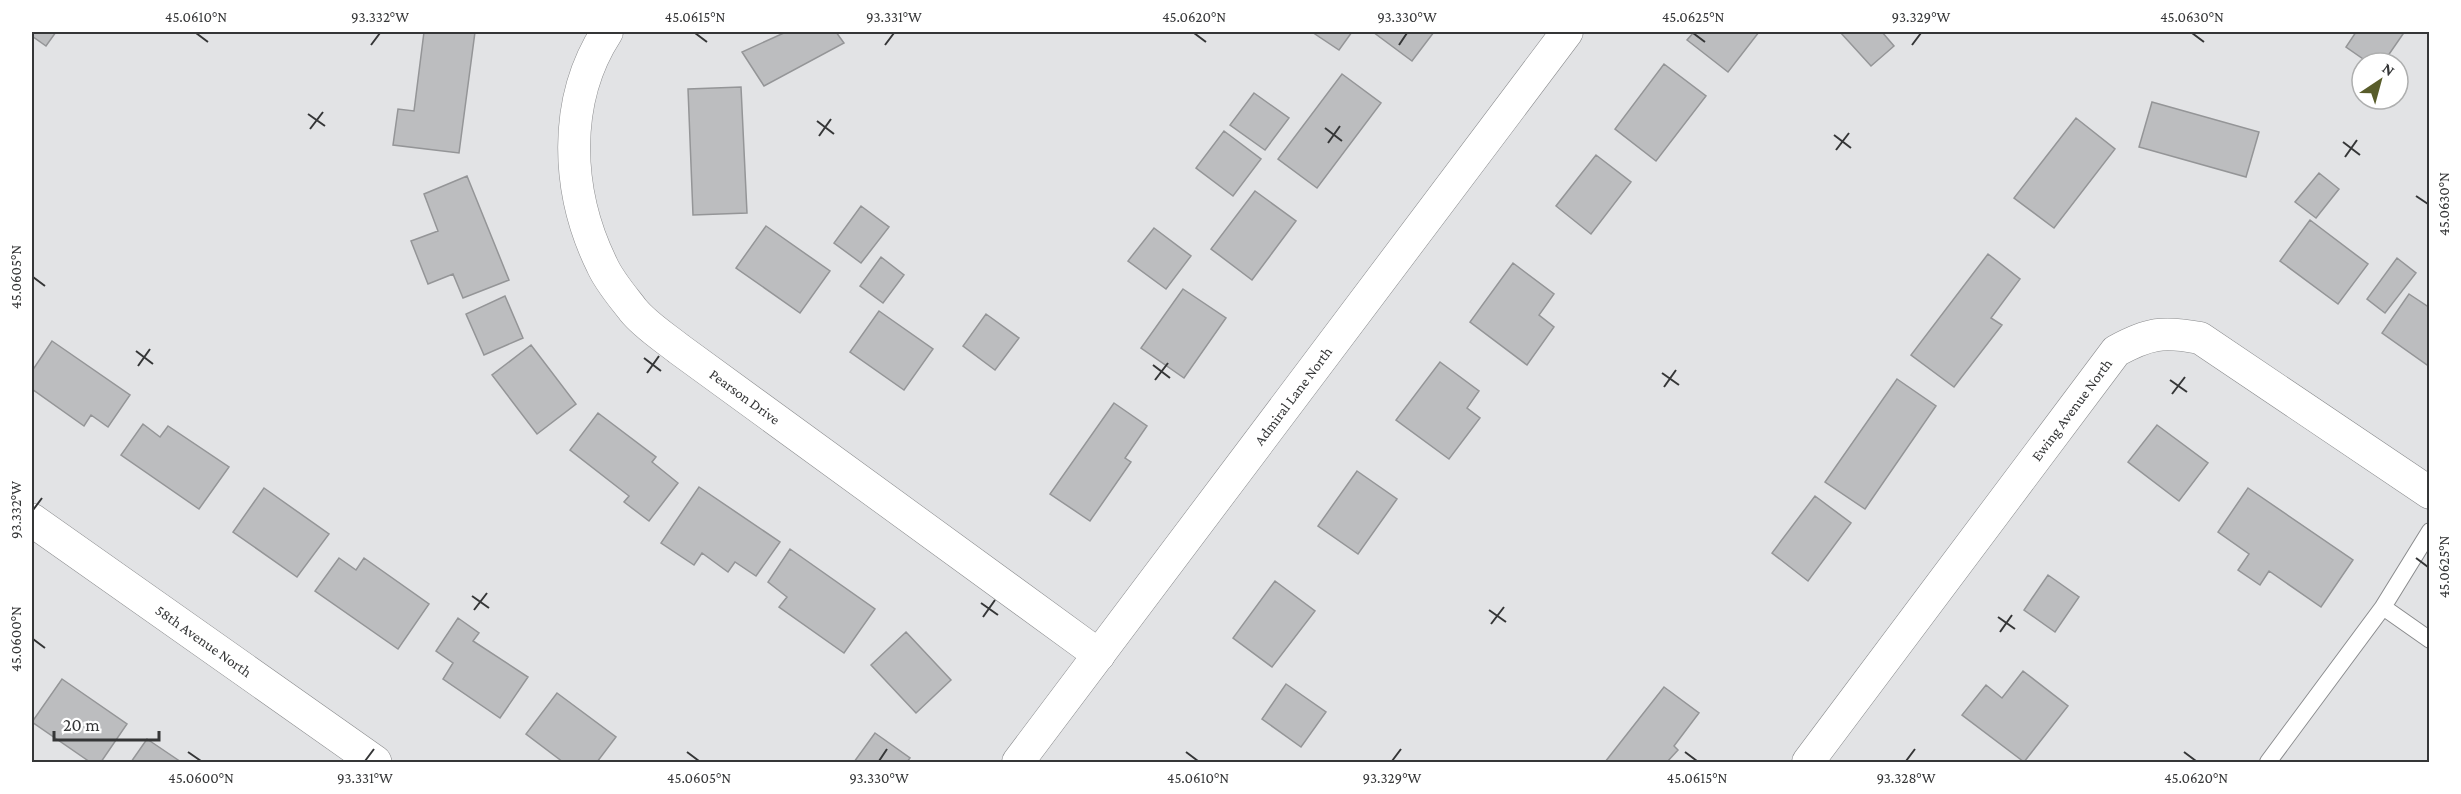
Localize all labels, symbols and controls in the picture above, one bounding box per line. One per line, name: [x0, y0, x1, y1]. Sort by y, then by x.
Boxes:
text: 45.0610°N: [165, 9, 227, 25]
text: 93.332°W: [351, 9, 409, 25]
text: 45.0615°N: [665, 9, 726, 25]
text: 93.331°W: [866, 9, 922, 25]
text: 45.0620°N: [1162, 9, 1226, 25]
text: 93.330°W: [1377, 9, 1437, 25]
text: 45.0625°N: [1662, 9, 1724, 25]
text: 93.329°W: [1892, 9, 1951, 25]
text: 45.0630°N: [2160, 9, 2224, 25]
north arrow: [2350, 51, 2410, 111]
text: N: [2379, 59, 2398, 79]
text: 45.0630°N: [2436, 172, 2452, 236]
text: 45.0605°N: [8, 245, 24, 309]
street label: Admiral Lane North: [1251, 344, 1335, 448]
street label: Ewing Avenue North: [2028, 356, 2115, 464]
street label: Pearson Drive: [706, 366, 783, 428]
text: 93.332°W: [8, 481, 24, 539]
text: 45.0625°N: [2436, 536, 2452, 598]
street label: 58th Avenue North: [153, 602, 255, 680]
text: 45.0600°N: [8, 606, 24, 672]
scale bar: [54, 704, 159, 742]
text: 20 m: [63, 715, 100, 735]
text: 45.0600°N: [168, 770, 234, 786]
text: 93.331°W: [337, 770, 393, 786]
text: 45.0605°N: [667, 770, 731, 786]
text: 93.330°W: [849, 770, 909, 786]
text: 45.0610°N: [1167, 770, 1229, 786]
text: 93.329°W: [1363, 770, 1422, 786]
text: 45.0615°N: [1667, 770, 1728, 786]
text: 93.328°W: [1876, 770, 1936, 786]
text: 45.0620°N: [2164, 770, 2228, 786]

